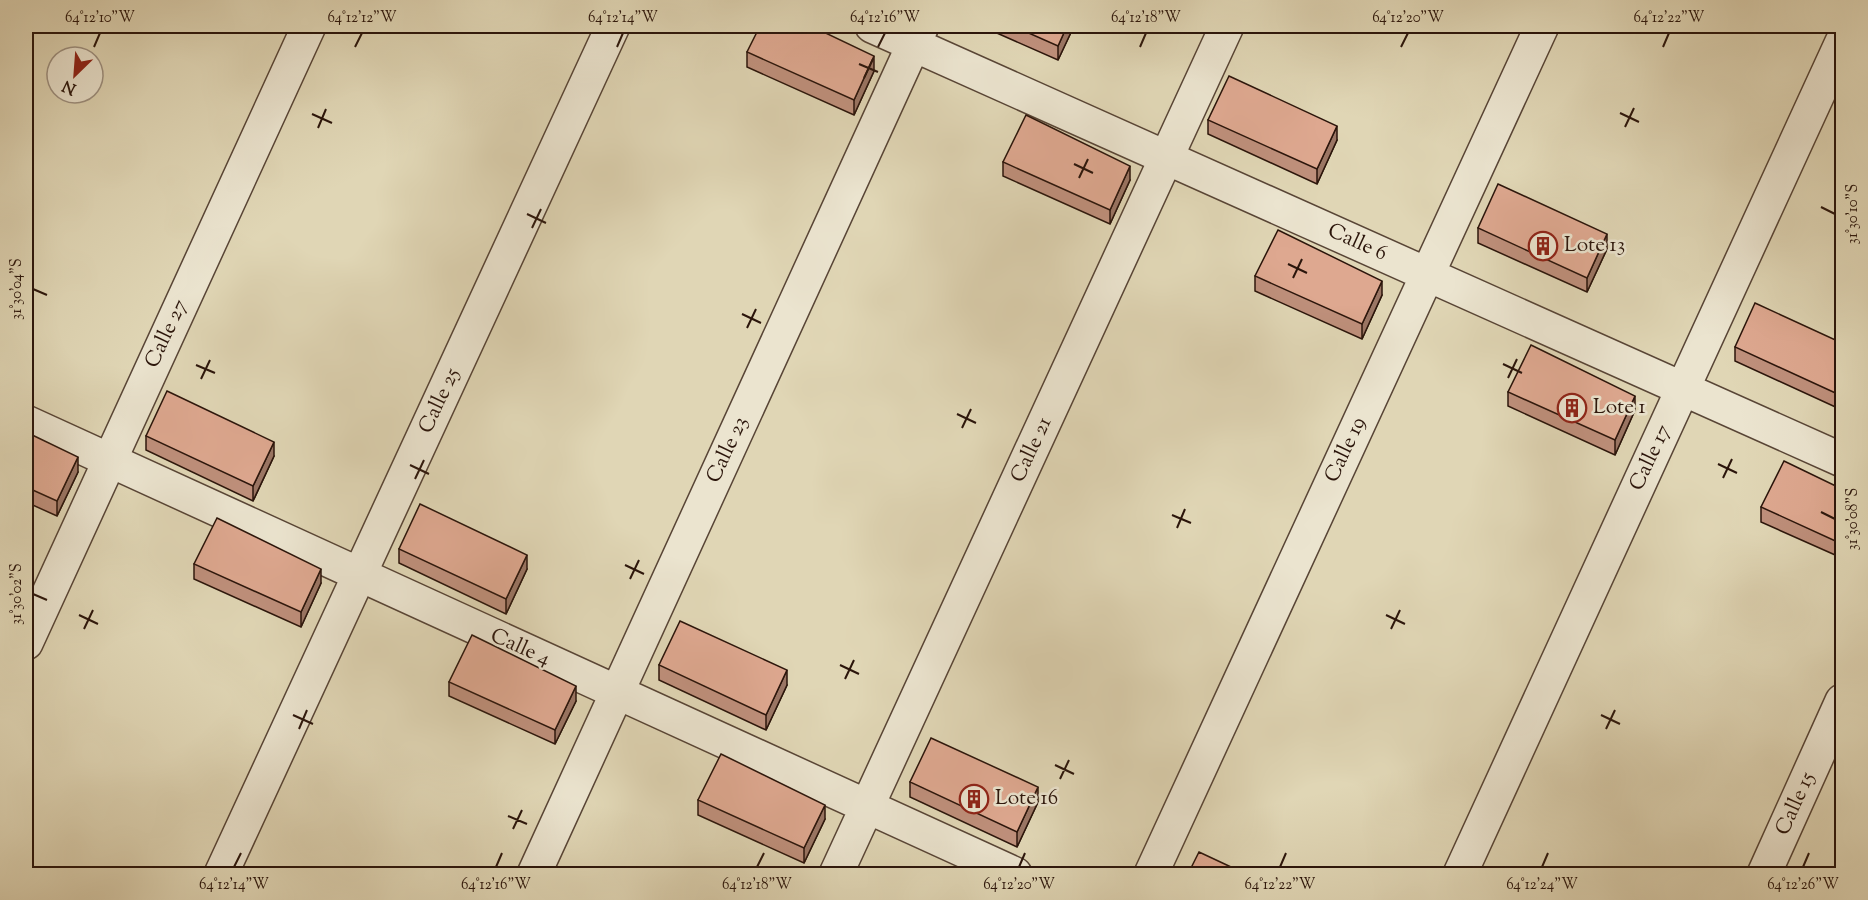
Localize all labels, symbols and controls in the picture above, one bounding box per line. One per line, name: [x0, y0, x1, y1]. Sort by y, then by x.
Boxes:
text: 64°12'10"W: [65, 8, 135, 29]
text: 64°12'12"W: [327, 8, 397, 29]
text: 64°12'14"W: [588, 8, 658, 29]
text: 64°12'16"W: [850, 8, 920, 29]
text: 64°12'18"W: [1111, 8, 1181, 29]
text: 64°12'20"W: [1372, 8, 1444, 29]
text: 64°12'22"W: [1634, 8, 1705, 29]
north arrow: [45, 45, 105, 105]
text: N: [59, 73, 80, 99]
text: 31°30'10"S: [1843, 184, 1864, 244]
street label: Calle 6: [1322, 217, 1392, 269]
building icon: Lote 13: [1527, 230, 1559, 262]
place label: Lote 13: [1564, 231, 1625, 261]
text: 31°30'04"S: [7, 258, 28, 320]
street label: Calle 27: [138, 294, 196, 373]
street label: Calle 25: [412, 363, 468, 439]
building icon: Lote 1: [1556, 392, 1588, 424]
place label: Lote 1: [1593, 393, 1646, 423]
street label: Calle 23: [700, 412, 756, 488]
street label: Calle 21: [1004, 412, 1060, 488]
street label: Calle 19: [1318, 412, 1374, 488]
street label: Calle 17: [1623, 420, 1680, 496]
text: 31°30'08"S: [1843, 488, 1864, 550]
text: 31°30'02"S: [7, 563, 28, 625]
street label: Calle 4: [485, 622, 555, 674]
street label: Calle 15: [1769, 768, 1823, 840]
building icon: Lote 16: [958, 783, 990, 815]
place label: Lote 16: [995, 784, 1058, 814]
text: 64°12'14"W: [199, 875, 269, 896]
text: 64°12'16"W: [461, 875, 531, 896]
text: 64°12'18"W: [722, 875, 792, 896]
text: 64°12'20"W: [983, 875, 1055, 896]
text: 64°12'22"W: [1245, 875, 1316, 896]
text: 64°12'24"W: [1506, 875, 1578, 896]
text: 64°12'26"W: [1767, 875, 1839, 896]

